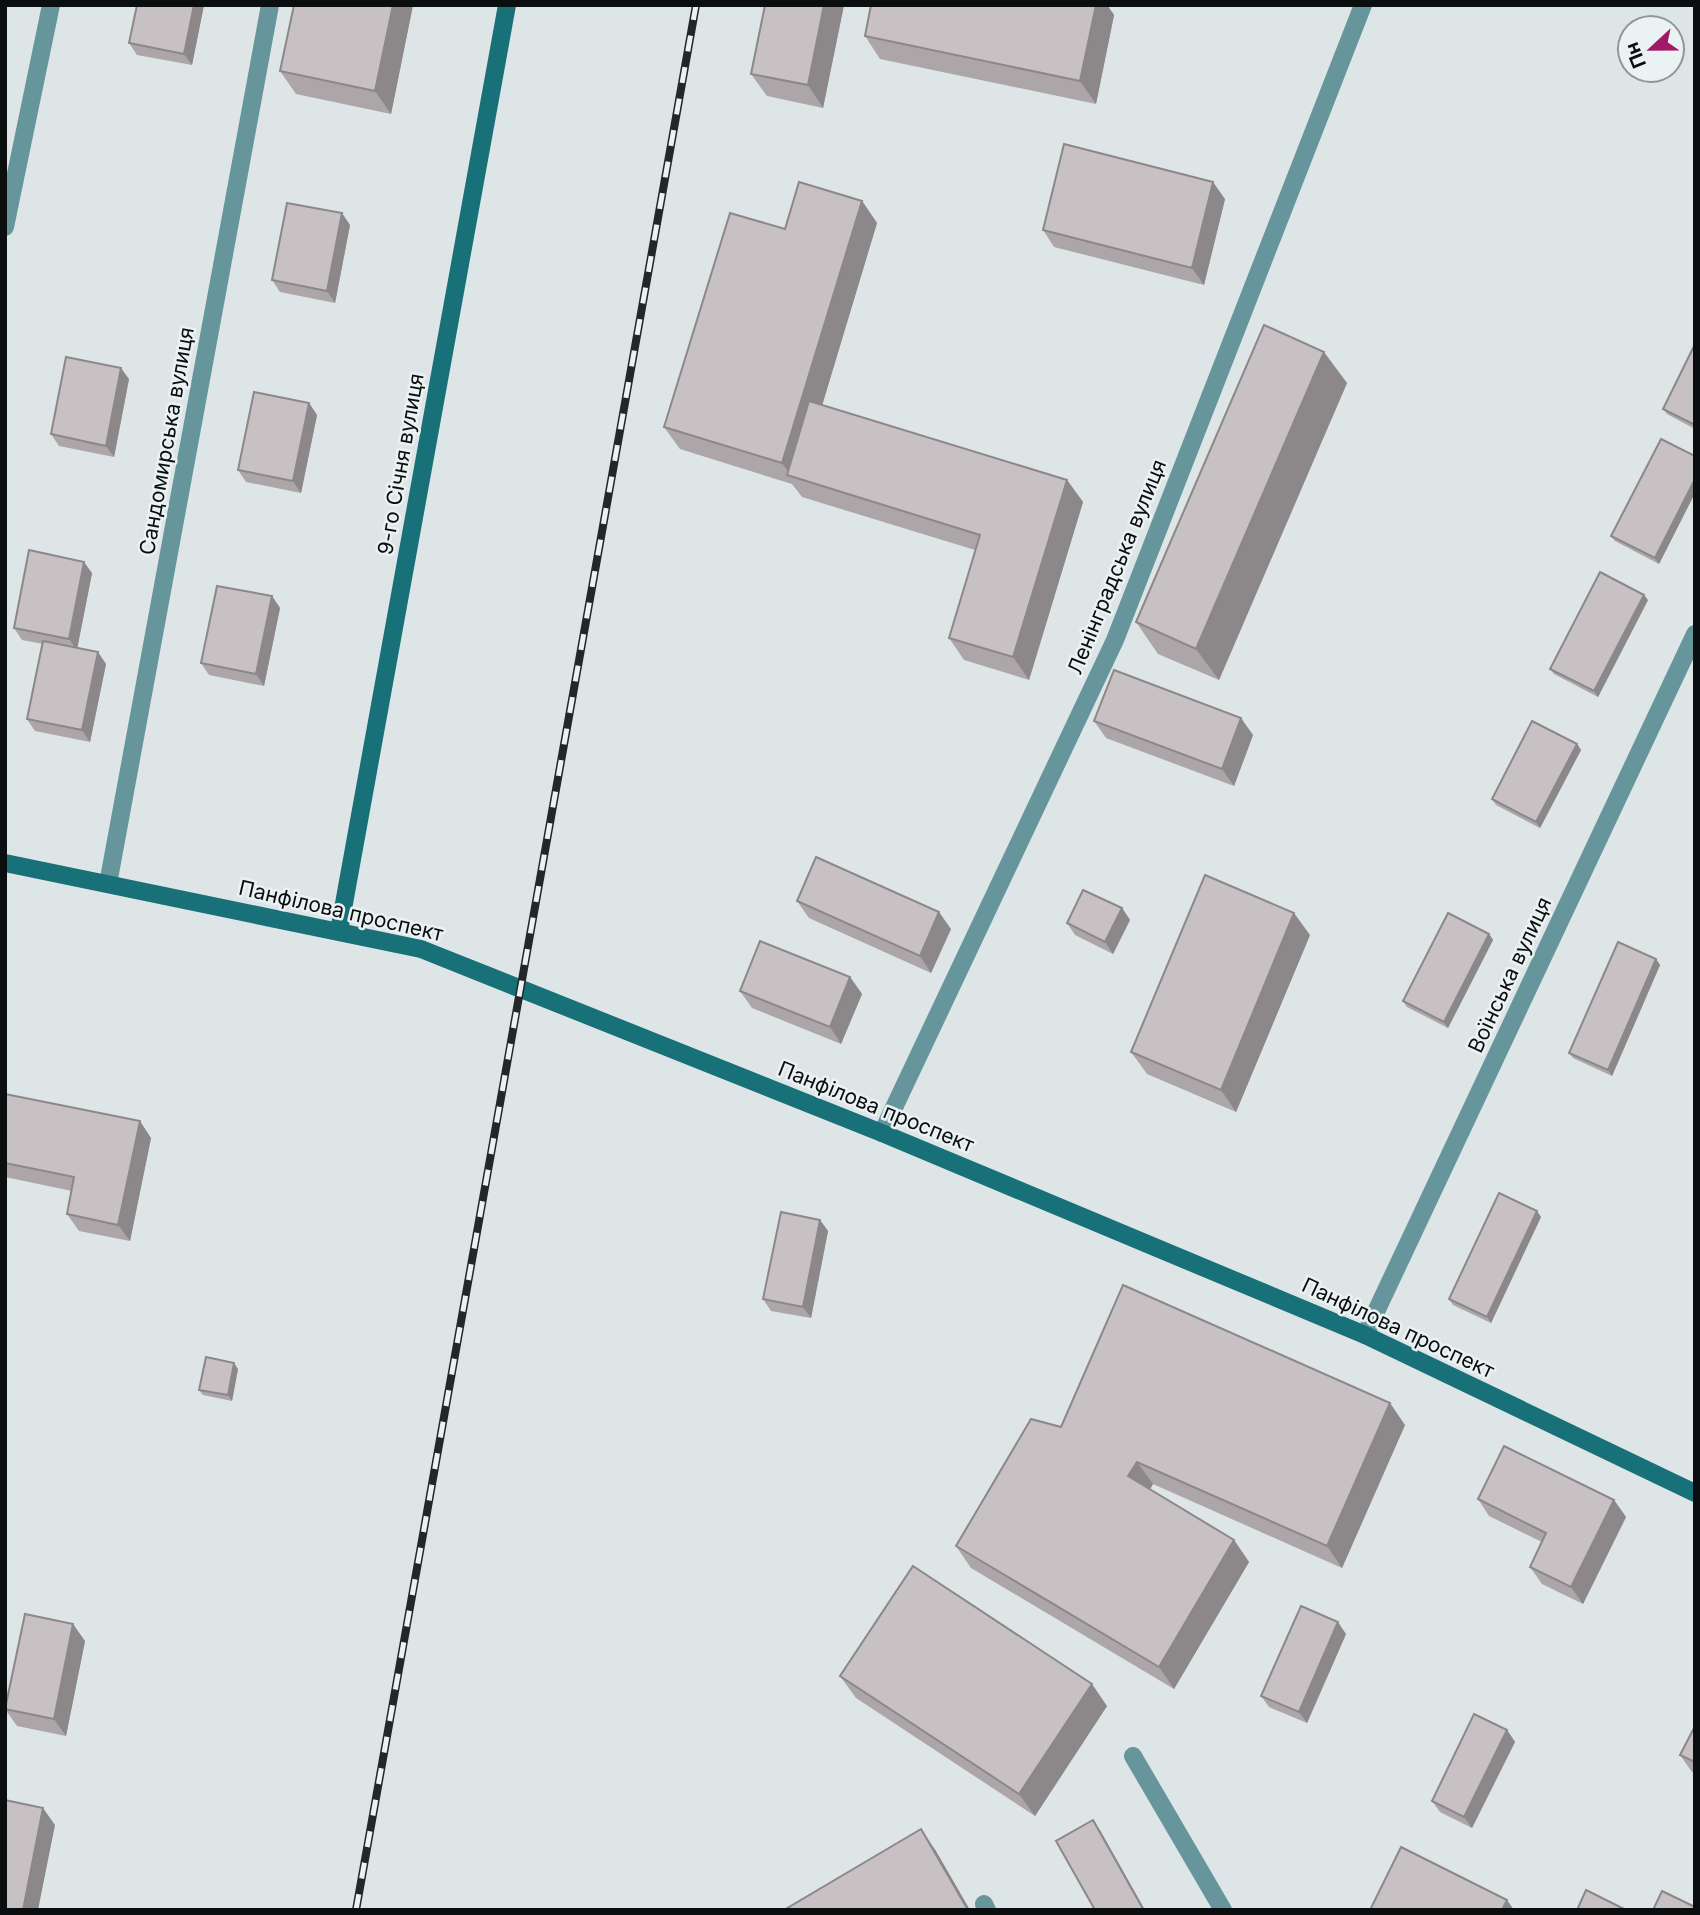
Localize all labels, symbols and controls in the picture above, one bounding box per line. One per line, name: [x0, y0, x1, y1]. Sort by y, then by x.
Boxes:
north arrow: [1616, 14, 1686, 84]
text: Пн: [1620, 39, 1651, 72]
street label: Сандомирська вулиця: [134, 325, 199, 557]
street label: 9-го Січня вулиця: [372, 371, 429, 557]
street label: Ленінградська вулиця: [1062, 456, 1171, 678]
street label: Панфілова проспект: [236, 875, 446, 946]
street label: Воїнська вулиця: [1463, 893, 1557, 1057]
street label: Панфілова проспект: [775, 1056, 978, 1157]
street label: Панфілова проспект: [1298, 1272, 1498, 1383]

